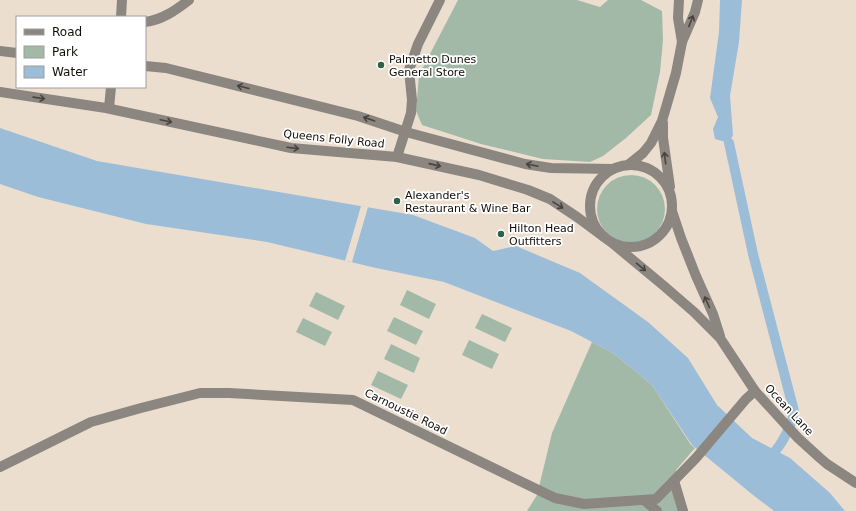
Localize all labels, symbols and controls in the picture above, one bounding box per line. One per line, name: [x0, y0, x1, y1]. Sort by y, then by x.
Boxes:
legend: [16, 16, 146, 88]
one-way arrow: [688, 16, 696, 28]
text: Road: [52, 25, 82, 39]
text: Park: [52, 45, 78, 59]
place label: Palmetto Dunes General Store: [389, 53, 476, 79]
marker: Palmetto Dunes General Store: [376, 60, 386, 70]
text: Water: [52, 65, 88, 79]
one-way arrow: [237, 83, 250, 90]
one-way arrow: [32, 94, 45, 102]
one-way arrow: [363, 115, 375, 123]
one-way arrow: [160, 117, 173, 125]
street label: Queens Folly Road: [283, 127, 385, 151]
one-way arrow: [287, 144, 300, 152]
one-way arrow: [661, 152, 669, 165]
one-way arrow: [428, 161, 441, 169]
one-way arrow: [526, 161, 539, 169]
place label: Alexander's Restaurant & Wine Bar: [405, 189, 531, 215]
marker: Alexander's Restaurant & Wine Bar: [392, 196, 402, 206]
one-way arrow: [552, 201, 564, 209]
place label: Hilton Head Outfitters: [509, 222, 574, 248]
marker: Hilton Head Outfitters: [496, 229, 506, 239]
one-way arrow: [635, 263, 646, 272]
one-way arrow: [703, 296, 710, 308]
street label: Ocean Lane: [762, 382, 816, 438]
street label: Carnoustie Road: [363, 386, 449, 438]

